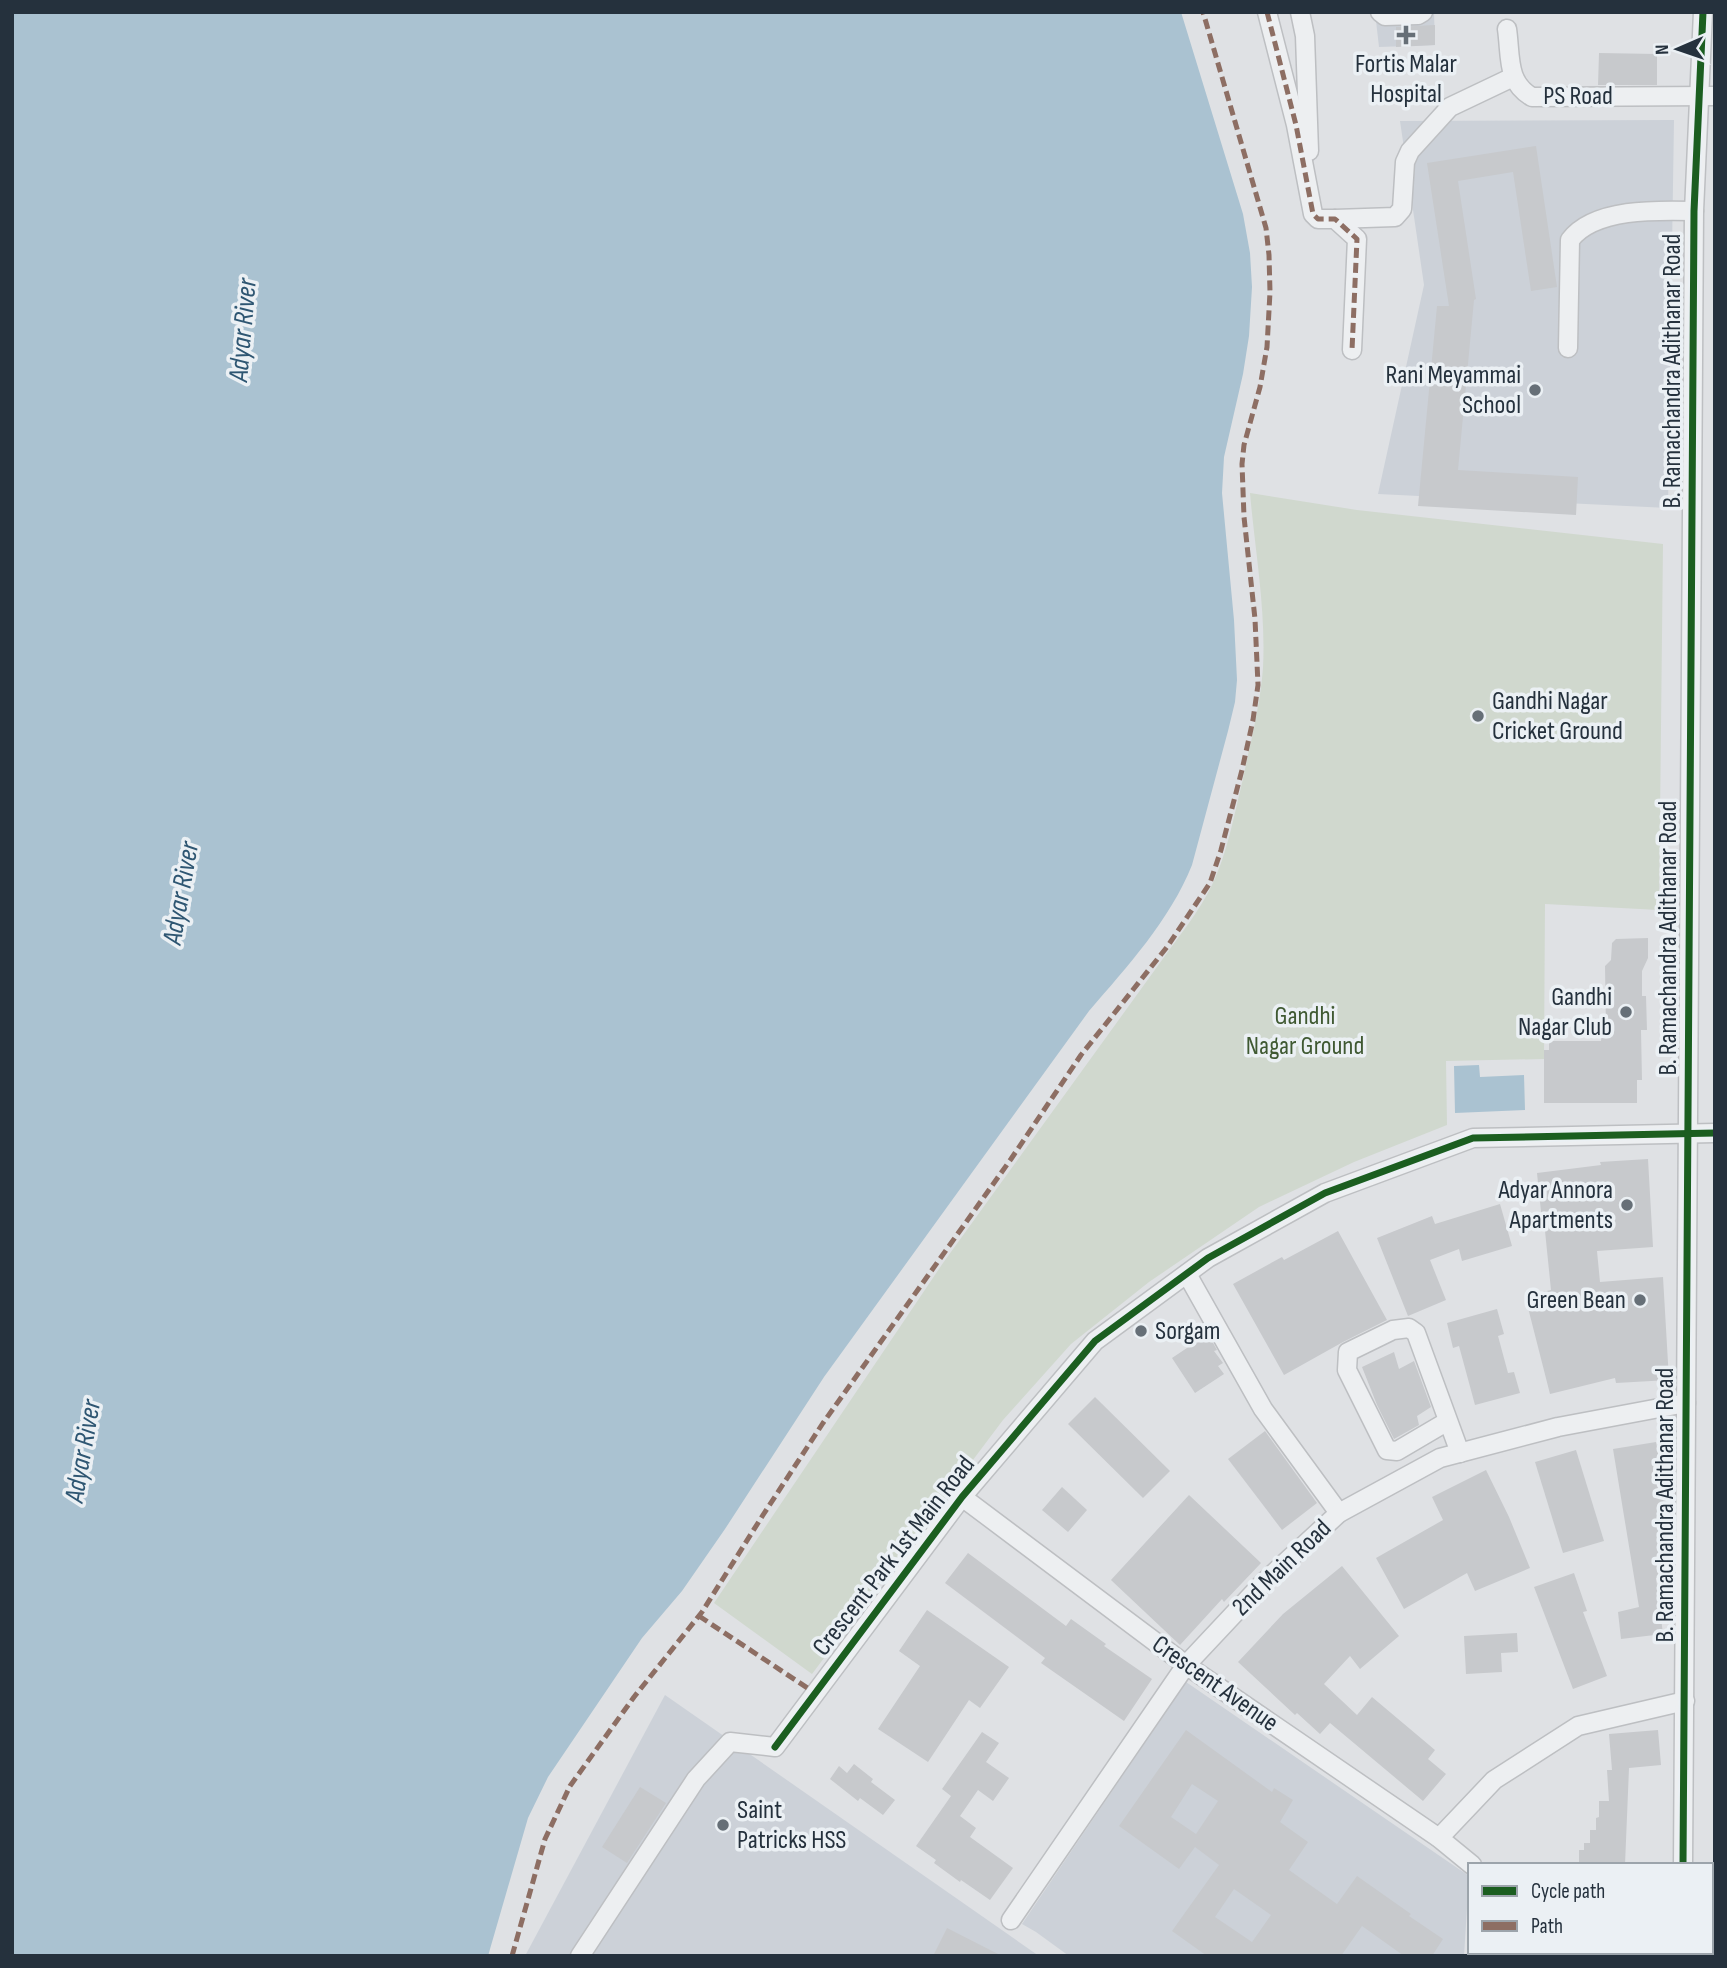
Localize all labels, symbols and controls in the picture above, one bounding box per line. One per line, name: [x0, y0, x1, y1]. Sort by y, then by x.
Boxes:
north arrow: [1643, 14, 1713, 84]
marker: Fortis Malar Hospital: [1396, 25, 1416, 45]
text: N: [1651, 44, 1674, 55]
place label: Fortis Malar Hospital: [1355, 49, 1458, 110]
street label: PS Road: [1543, 81, 1613, 112]
street label: B. Ramachandra Adithanar Road: [1657, 234, 1688, 508]
water label: Adyar River: [222, 276, 264, 384]
place label: Rani Meyammai School: [1386, 360, 1521, 421]
marker: Rani Meyammai School: [1527, 382, 1543, 398]
place label: Gandhi Nagar Cricket Ground: [1492, 686, 1623, 747]
marker: Gandhi Nagar Cricket Ground: [1470, 708, 1486, 724]
street label: B. Ramachandra Adithanar Road: [1653, 801, 1684, 1075]
water label: Adyar River: [156, 838, 206, 948]
place label: Gandhi Nagar Club: [1518, 982, 1612, 1043]
park label: Gandhi Nagar Ground: [1246, 1001, 1364, 1062]
marker: Gandhi Nagar Club: [1618, 1004, 1634, 1020]
place label: Adyar Annora Apartments: [1497, 1175, 1613, 1236]
marker: Adyar Annora Apartments: [1619, 1197, 1635, 1213]
place label: Green Bean: [1527, 1285, 1626, 1316]
marker: Green Bean: [1632, 1292, 1648, 1308]
place label: Sorgam: [1155, 1316, 1220, 1347]
marker: Sorgam: [1133, 1323, 1149, 1339]
street label: B. Ramachandra Adithanar Road: [1650, 1368, 1681, 1642]
water label: Adyar River: [58, 1396, 108, 1506]
street label: Crescent Park 1st Main Road: [806, 1450, 982, 1662]
street label: 2nd Main Road: [1226, 1513, 1338, 1623]
street label: Crescent Avenue: [1146, 1629, 1284, 1739]
place label: Saint Patricks HSS: [737, 1795, 846, 1856]
marker: Saint Patricks HSS: [715, 1817, 731, 1833]
legend: [1468, 1863, 1713, 1954]
text: Cycle path: [1531, 1879, 1605, 1904]
text: Path: [1531, 1914, 1563, 1939]

